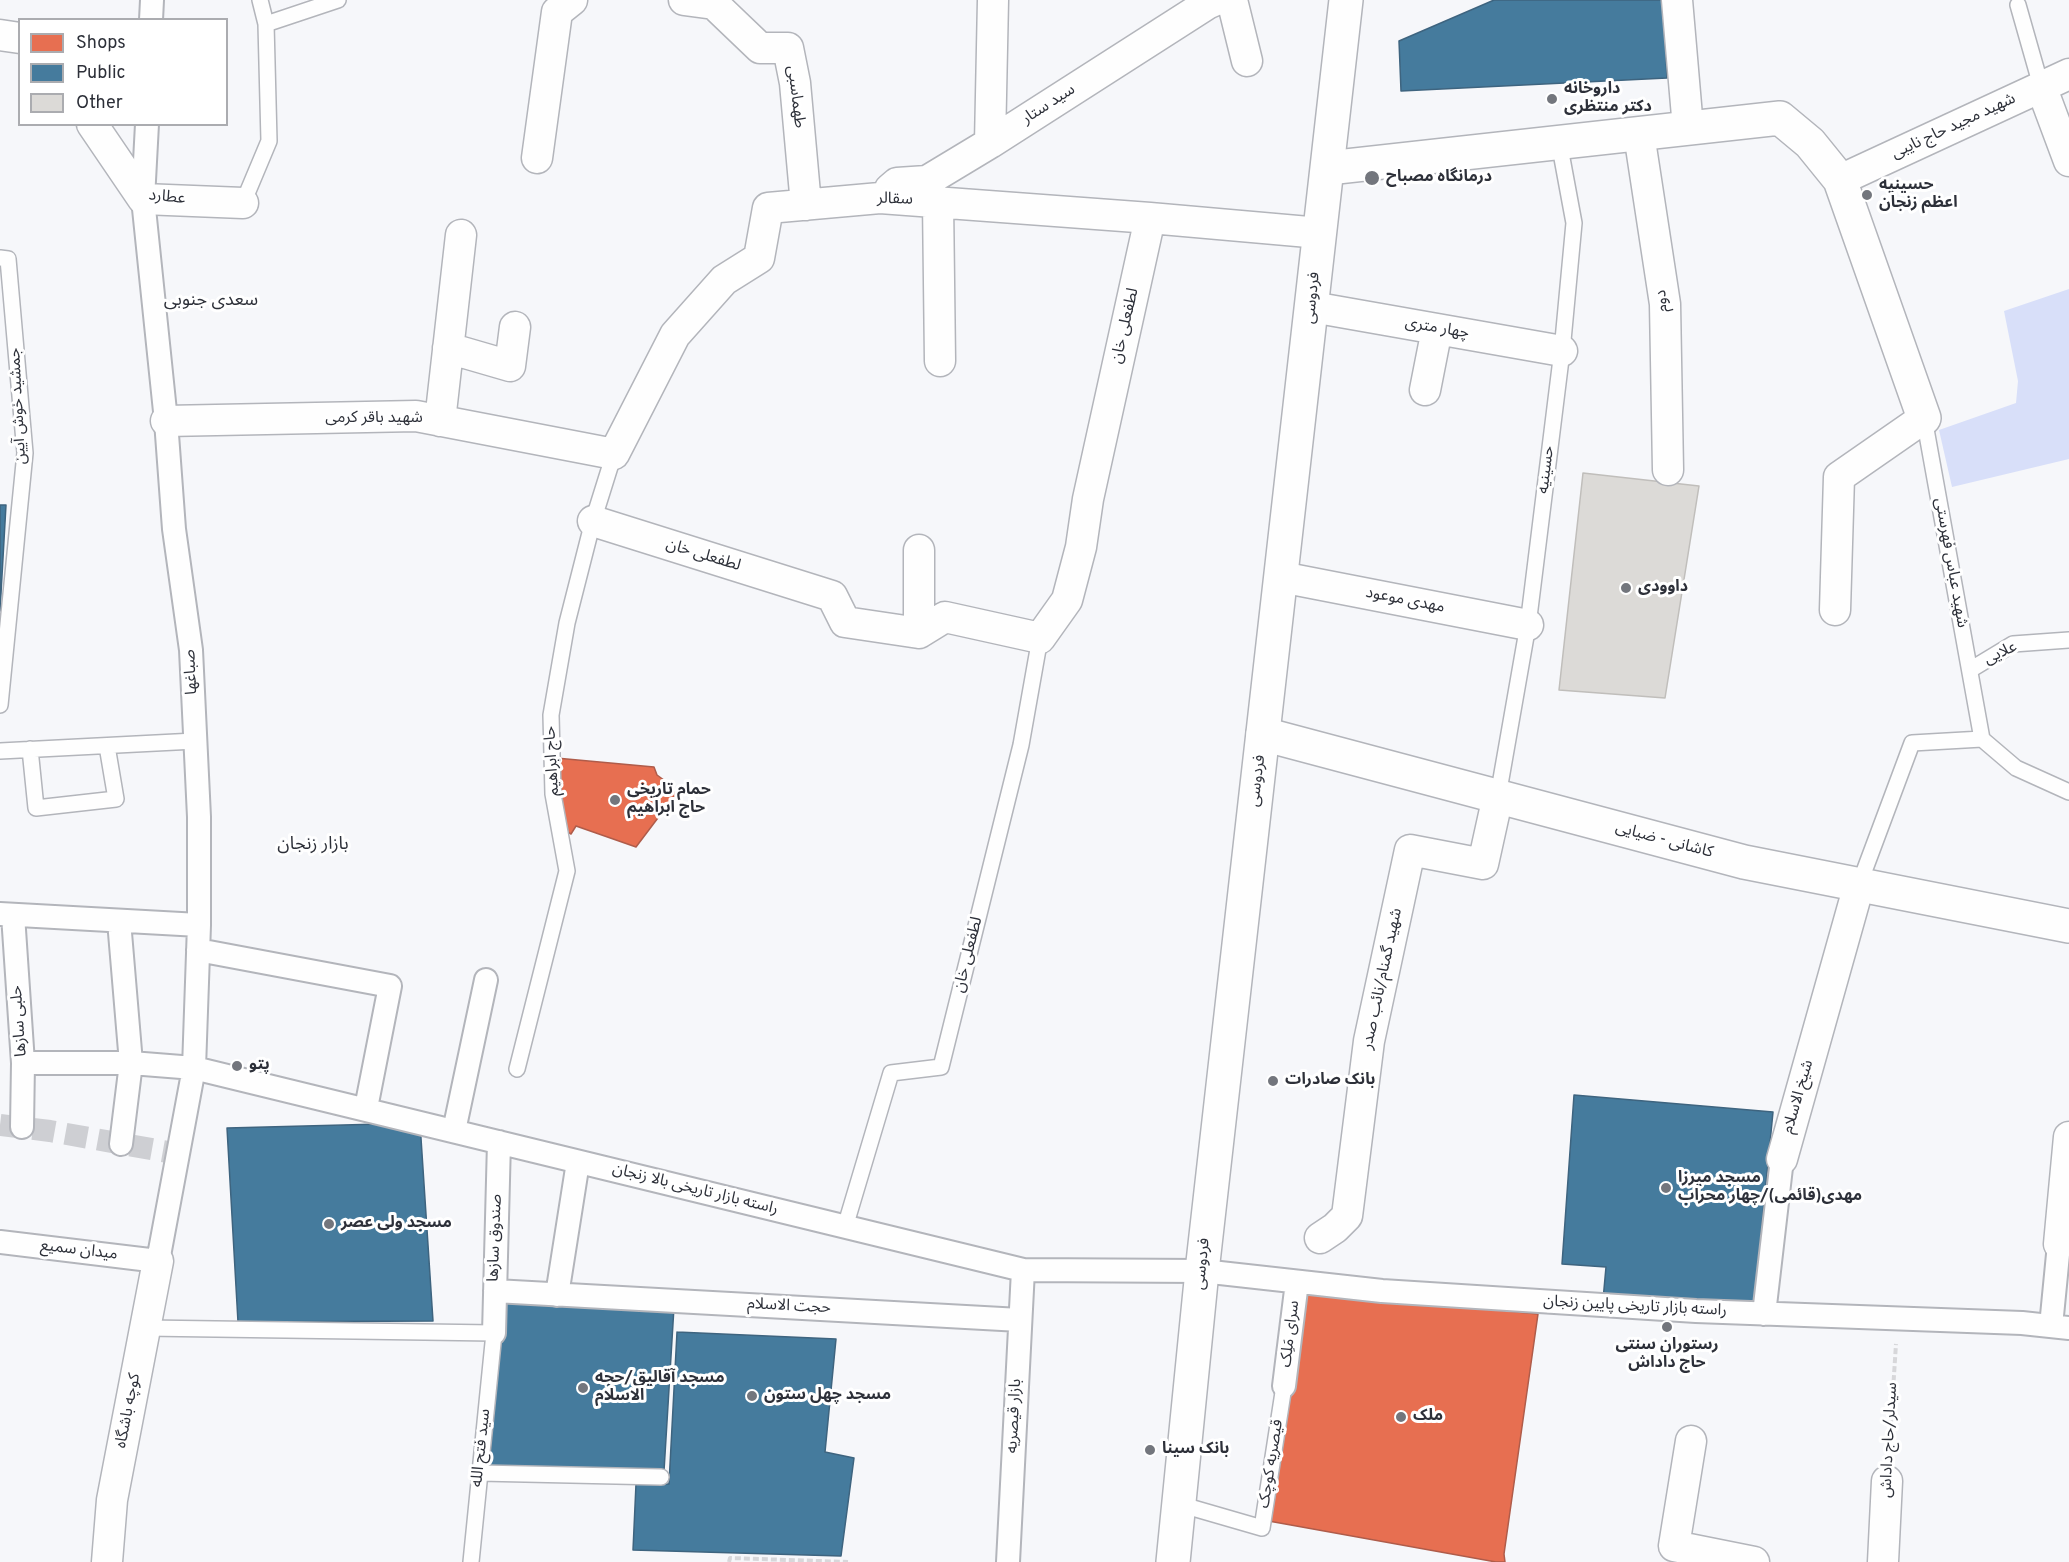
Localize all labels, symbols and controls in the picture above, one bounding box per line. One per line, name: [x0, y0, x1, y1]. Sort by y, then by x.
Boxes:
legend: [18, 18, 228, 126]
text: Shops: [76, 32, 126, 55]
text: Public: [76, 62, 126, 85]
street label: طهماسبی: [782, 65, 808, 129]
place label: داروخانه دکتر منتظری: [1564, 80, 1652, 118]
street label: سید ستار: [1019, 81, 1079, 129]
street label: شهید مجید حاج نایبی: [1889, 90, 2019, 164]
text: Other: [76, 92, 123, 115]
marker: داروخانه دکتر منتظری: [1545, 92, 1559, 106]
place label: درمانگاه مصباح: [1386, 168, 1492, 188]
marker: درمانگاه مصباح: [1363, 169, 1381, 187]
place label: حسینیه اعظم زنجان: [1879, 176, 1958, 214]
street label: عطارد: [148, 187, 186, 209]
marker: حسینیه اعظم زنجان: [1860, 188, 1874, 202]
street label: سقالر: [877, 190, 913, 210]
street label: فردوسی: [1301, 271, 1325, 325]
street label: لطفعلی خان: [1108, 286, 1144, 366]
street label: دوم: [1652, 289, 1674, 313]
district label: سعدی جنوبی: [164, 290, 258, 312]
street label: چهار متری: [1403, 314, 1471, 344]
street label: جمشید خوش آیین: [6, 347, 32, 465]
street label: شهید باقر کرمی: [325, 409, 423, 429]
street label: حسینیه: [1535, 445, 1559, 495]
street label: شهید عباس فهرستی: [1929, 497, 1971, 629]
street label: لطفعلی خان: [663, 536, 743, 576]
place label: داوودی: [1638, 578, 1688, 598]
marker: داوودی: [1619, 581, 1633, 595]
street label: مهدی موعود: [1364, 584, 1446, 618]
street label: علایی: [1981, 638, 2021, 670]
street label: صباغها: [181, 649, 203, 695]
street label: حاج ابراهیم: [542, 726, 564, 796]
street label: فردوسی: [1245, 754, 1271, 808]
place label: حمام تاریخی حاج ابراهیم: [627, 781, 711, 819]
marker: حمام تاریخی حاج ابراهیم: [608, 793, 622, 807]
street label: کاشانی - ضیایی: [1613, 819, 1715, 863]
district label: بازار زنجان: [277, 834, 349, 856]
street label: شهید گمنام/نائب صدر: [1359, 907, 1407, 1051]
street label: لطفعلی خان: [950, 915, 988, 995]
street label: حلبی سازها: [8, 985, 32, 1057]
place label: پتو: [249, 1056, 270, 1076]
street label: شیخ الاسلام: [1779, 1058, 1819, 1136]
marker: پتو: [230, 1059, 244, 1073]
place label: بانک صادرات: [1285, 1071, 1375, 1091]
marker: بانک صادرات: [1266, 1074, 1280, 1088]
street label: راسته بازار تاریخی بالا زنجان: [610, 1160, 780, 1220]
place label: مسجد میرزا مهدی(قائمی)/چهار محراب: [1678, 1169, 1862, 1207]
marker: مسجد میرزا مهدی(قائمی)/چهار محراب: [1659, 1181, 1673, 1195]
street label: صندوق سازها: [485, 1194, 507, 1282]
place label: مسجد ولی عصر: [341, 1214, 452, 1234]
marker: مسجد ولی عصر: [322, 1217, 336, 1231]
street label: میدان سمیع: [39, 1237, 119, 1265]
street label: فردوسی: [1191, 1237, 1215, 1291]
street label: راسته بازار تاریخی پایین زنجان: [1543, 1293, 1727, 1321]
street label: حجت الاسلام: [747, 1295, 831, 1319]
street label: سرای مَلِک: [1277, 1300, 1305, 1368]
marker: رستوران سنتی حاج داداش: [1660, 1320, 1674, 1334]
place label: رستوران سنتی حاج داداش: [1615, 1336, 1719, 1374]
place label: مسجد آقالیق/حجه الاسلام: [595, 1369, 724, 1407]
street label: کوچه باشگاه: [112, 1372, 146, 1450]
street label: بازار قیصریه: [1003, 1378, 1027, 1454]
marker: مسجد آقالیق/حجه الاسلام: [576, 1381, 590, 1395]
street label: سیدلر/حاج داداش: [1877, 1382, 1903, 1498]
place label: مسجد چهل ستون: [764, 1386, 891, 1406]
marker: مسجد چهل ستون: [745, 1389, 759, 1403]
place label: ملک: [1413, 1407, 1443, 1427]
street label: سید فتح الله: [468, 1408, 496, 1488]
marker: ملک: [1394, 1410, 1408, 1424]
street label: قیصریه کوچک: [1256, 1418, 1288, 1510]
place label: بانک سینا: [1162, 1440, 1229, 1460]
marker: بانک سینا: [1143, 1443, 1157, 1457]

